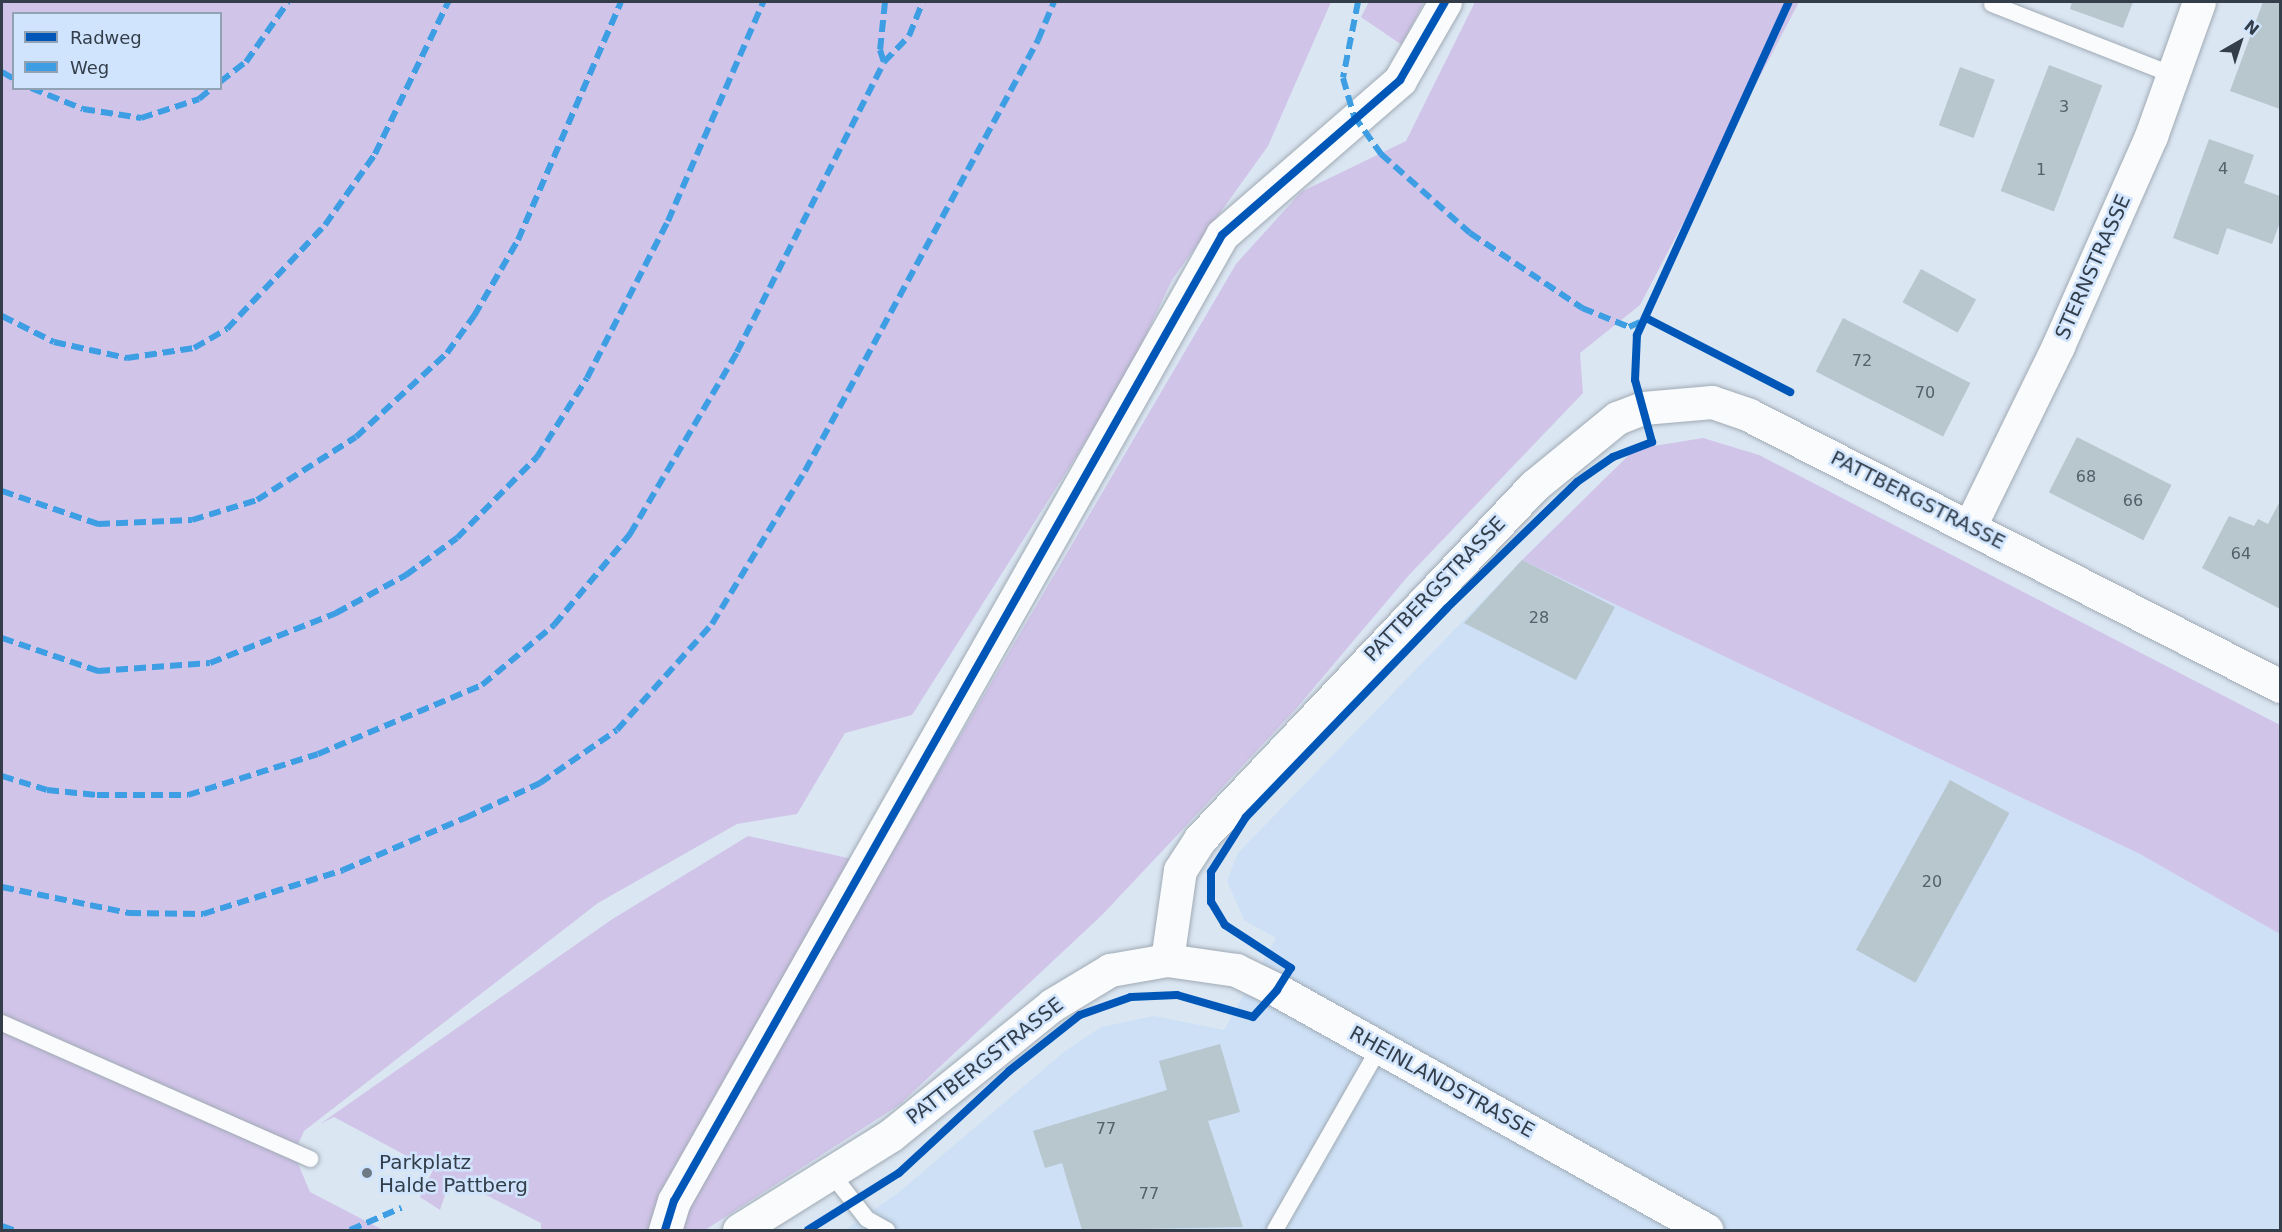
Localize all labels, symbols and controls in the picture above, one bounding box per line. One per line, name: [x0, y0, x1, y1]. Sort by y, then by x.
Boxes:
legend: [12, 12, 222, 90]
north arrow: [2210, 12, 2270, 72]
text: N: [2240, 16, 2263, 39]
text: Radweg: [70, 27, 142, 48]
text: Weg: [70, 57, 109, 78]
house number: 3: [2059, 97, 2069, 117]
house number: 4: [2218, 159, 2228, 179]
house number: 1: [2036, 160, 2046, 180]
street label: STERNSTRASSE: [2050, 191, 2136, 343]
house number: 72: [1852, 351, 1872, 371]
house number: 70: [1915, 383, 1935, 403]
street label: PATTBERGSTRASSE: [1827, 446, 2009, 554]
house number: 68: [2076, 467, 2096, 487]
house number: 66: [2123, 491, 2143, 511]
street label: PATTBERGSTRASSE: [1360, 511, 1510, 667]
house number: 64: [2231, 544, 2251, 564]
house number: 28: [1529, 608, 1549, 628]
house number: 20: [1922, 872, 1942, 892]
street label: PATTBERGSTRASSE: [902, 992, 1068, 1130]
street label: RHEINLANDSTRASSE: [1345, 1021, 1539, 1143]
house number: 77: [1096, 1119, 1116, 1139]
place label: Parkplatz Halde Pattberg: [379, 1150, 528, 1197]
marker: Parkplatz Halde Pattberg: [360, 1166, 374, 1180]
house number: 77: [1139, 1184, 1159, 1204]

